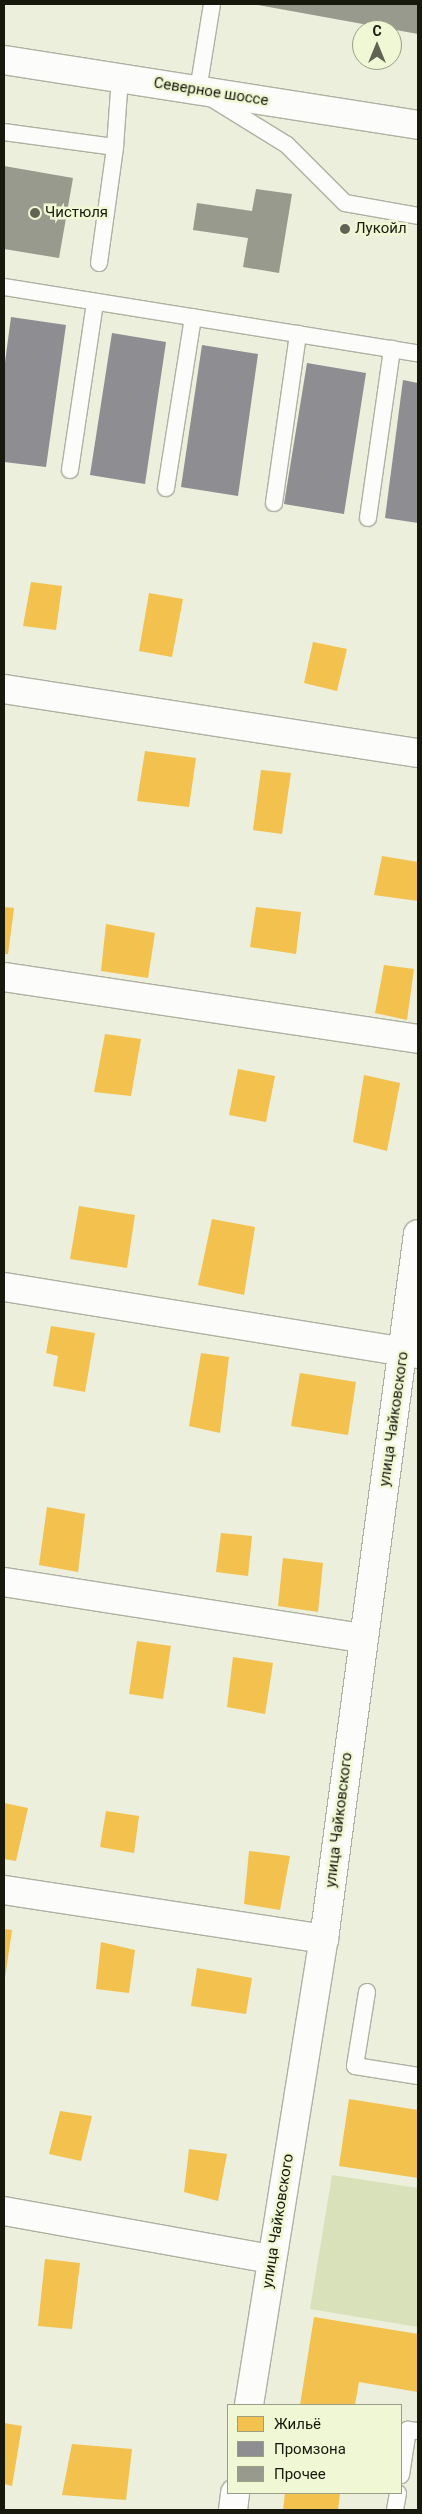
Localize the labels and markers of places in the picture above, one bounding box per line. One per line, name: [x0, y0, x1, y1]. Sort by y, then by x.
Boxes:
place label: Чистюля: [45, 204, 108, 222]
marker: Чистюля: [29, 207, 41, 219]
place label: Лукойл: [355, 220, 407, 238]
marker: Лукойл: [339, 223, 351, 235]

